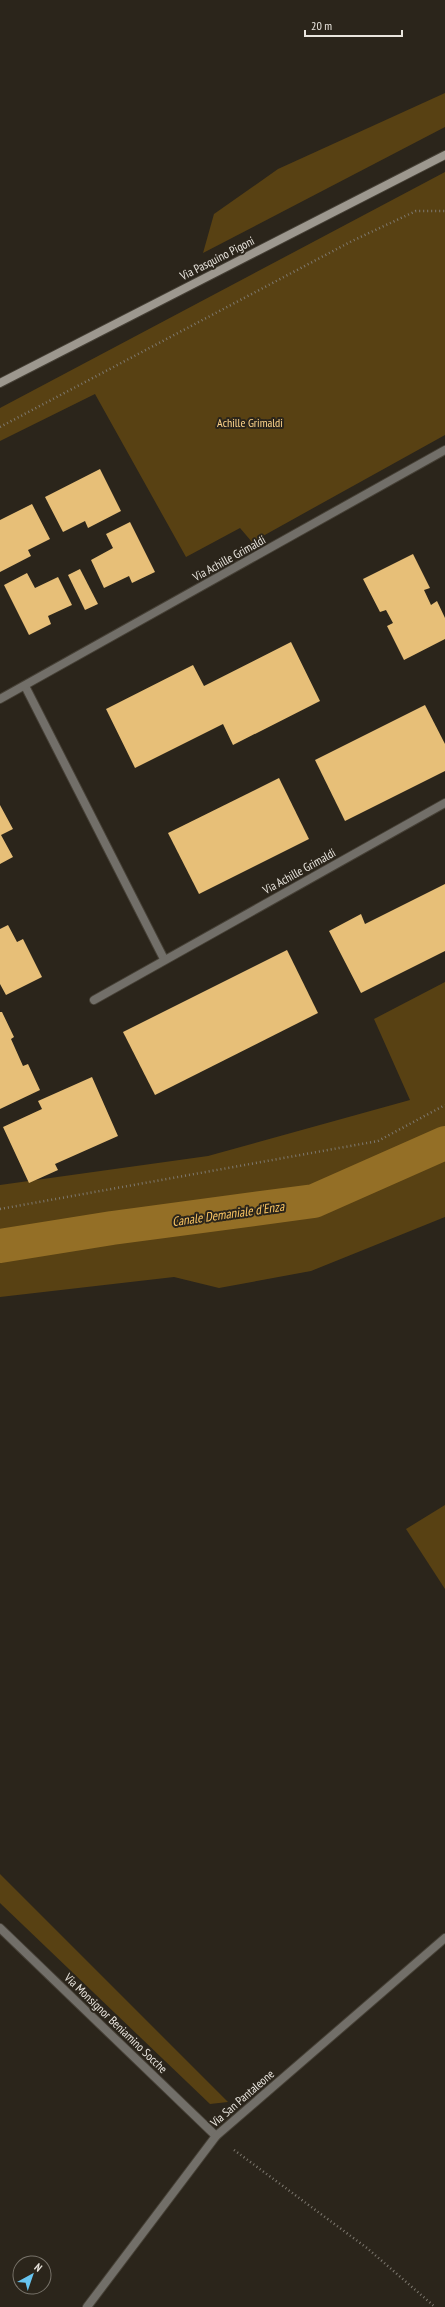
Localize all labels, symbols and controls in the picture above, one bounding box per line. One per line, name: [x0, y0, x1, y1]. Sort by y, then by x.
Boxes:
scale bar: [305, 12, 402, 38]
text: 20 m: [311, 18, 332, 33]
street label: Via Pasquino Pigoni: [176, 233, 257, 284]
park label: Achille Grimaldi: [217, 415, 283, 430]
street label: Via Achille Grimaldi: [189, 532, 268, 585]
street label: Via Achille Grimaldi: [259, 845, 338, 898]
water label: Canale Demaniale d'Enza: [171, 1198, 286, 1230]
street label: Via Monsignor Beniamino Socche: [61, 1969, 171, 2076]
street label: Via San Pantaleone: [206, 2066, 277, 2130]
north arrow: [12, 2255, 52, 2295]
text: N: [32, 2260, 45, 2275]

